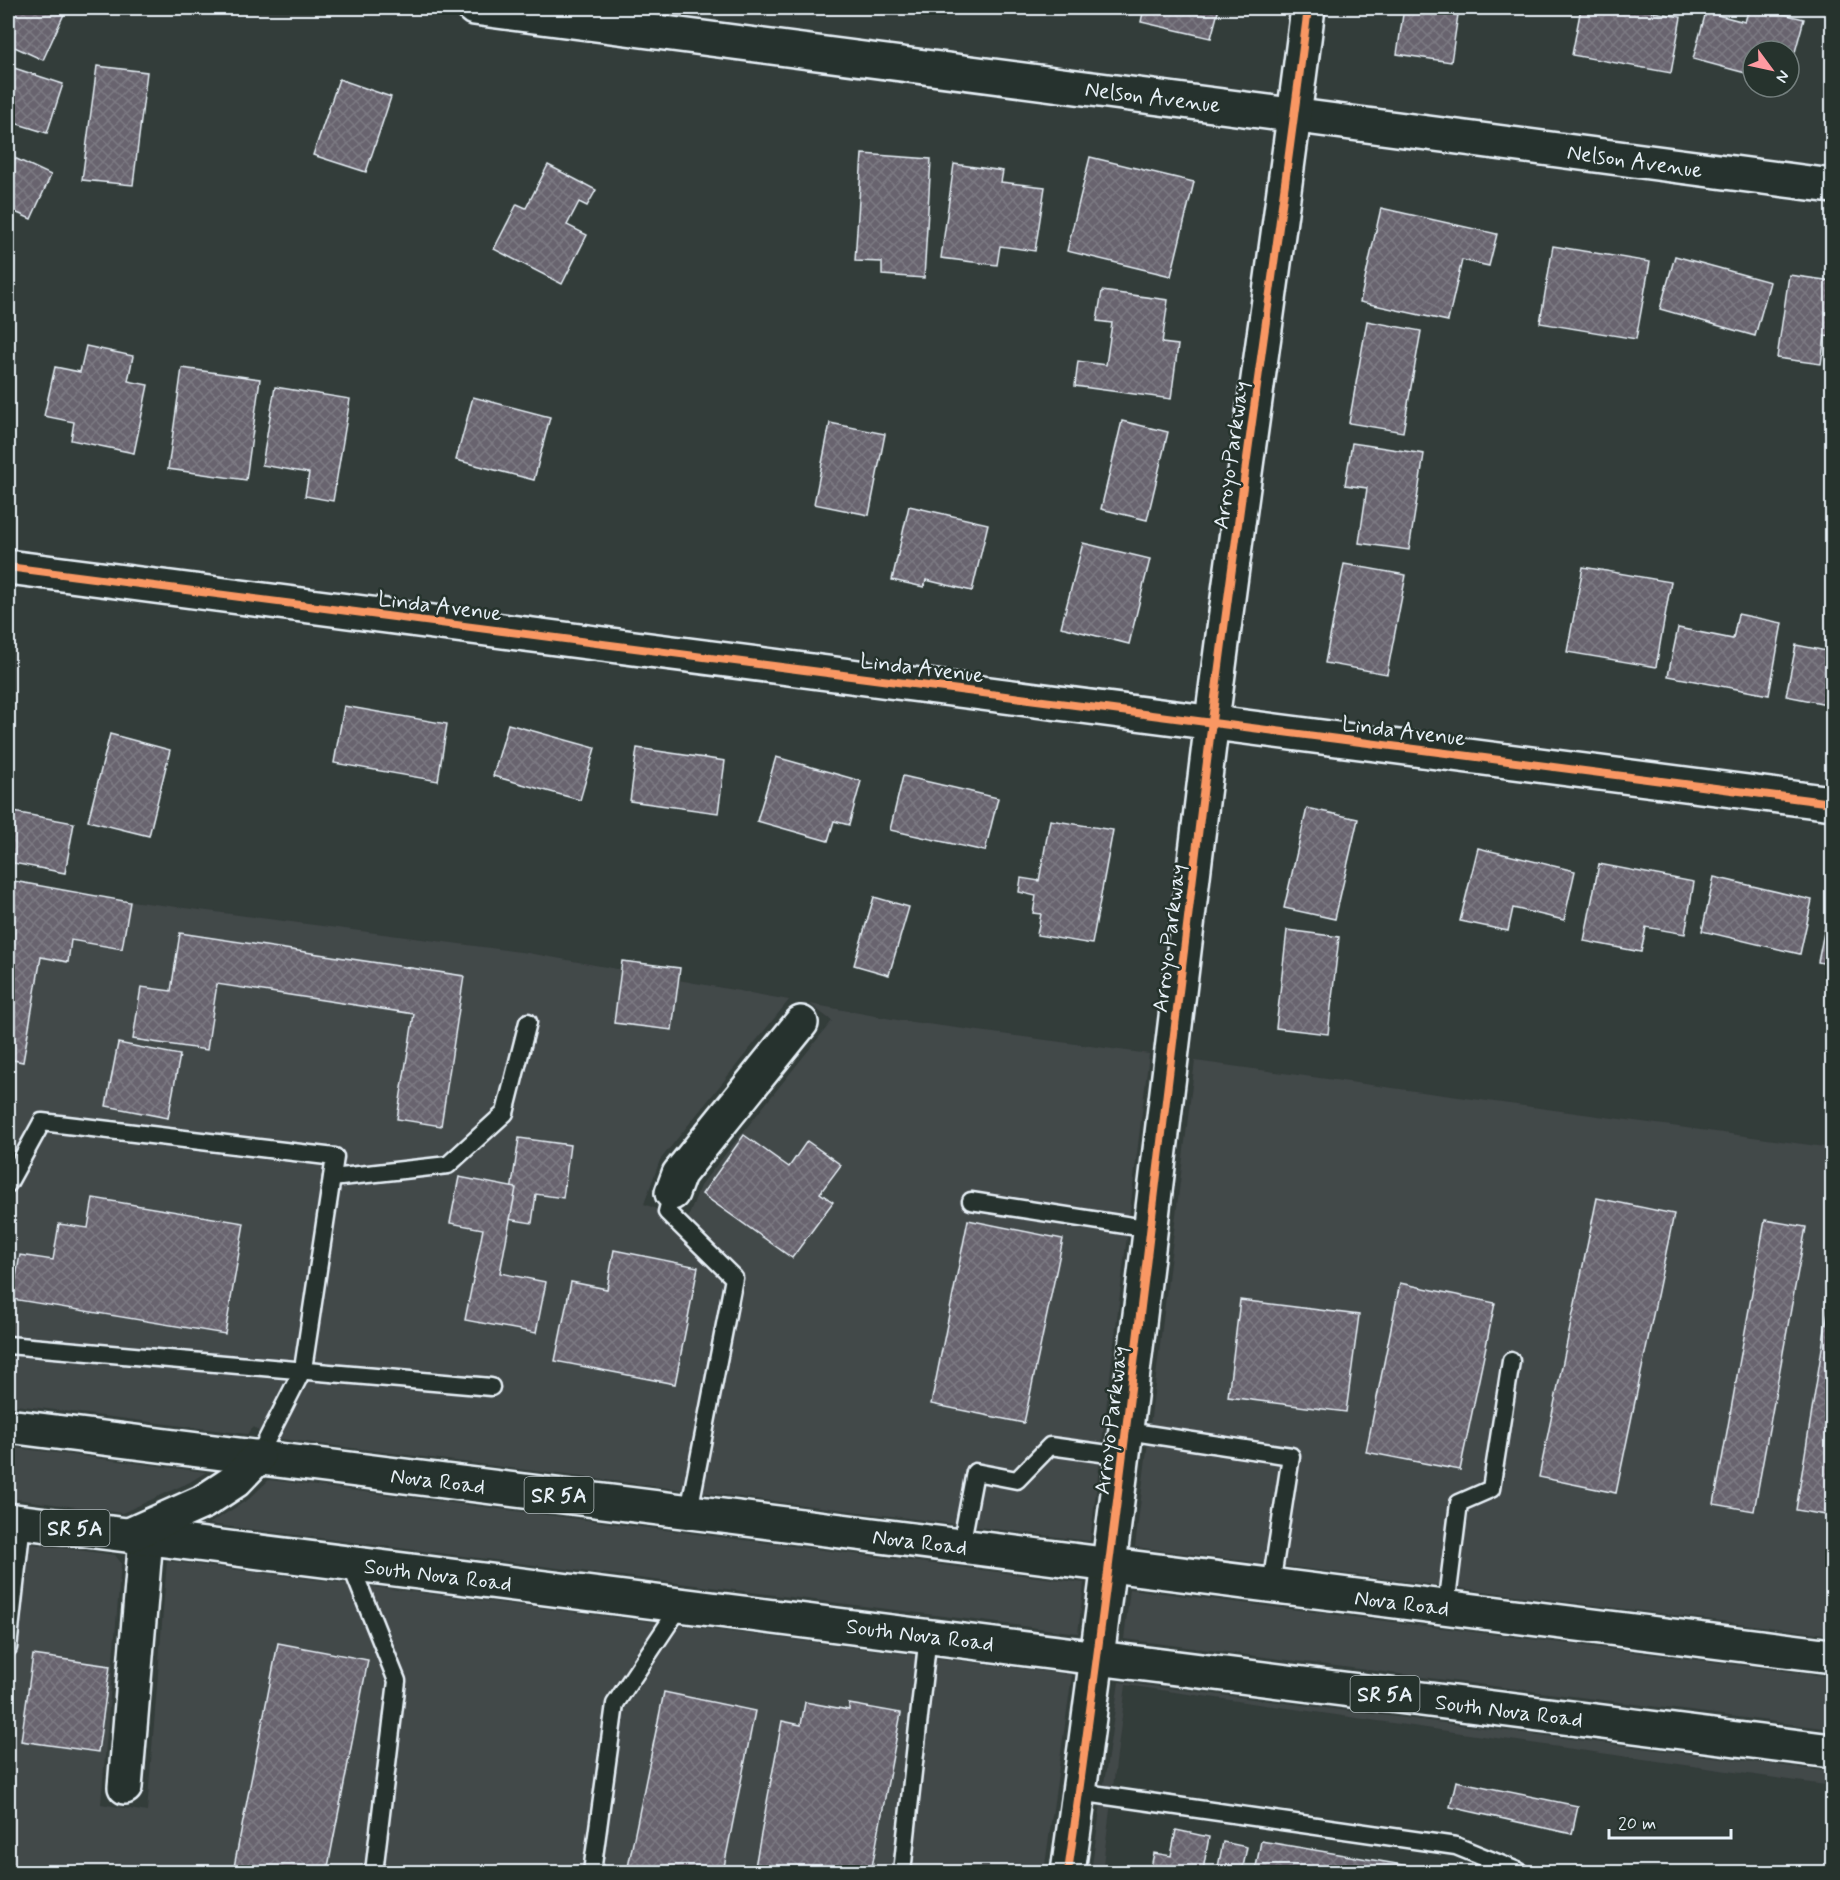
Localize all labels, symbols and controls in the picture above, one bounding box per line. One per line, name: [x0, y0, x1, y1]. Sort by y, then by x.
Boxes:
north arrow: [1741, 39, 1801, 99]
text: N: [1771, 66, 1794, 87]
street label: Nelson Avenue: [1083, 76, 1222, 120]
street label: Nelson Avenue: [1565, 139, 1704, 185]
street label: Arroyo Parkway: [1208, 379, 1256, 531]
street label: Linda Avenue: [376, 586, 503, 628]
street label: Linda Avenue: [858, 648, 985, 690]
street label: Linda Avenue: [1340, 711, 1467, 753]
street label: Arroyo Parkway: [1147, 862, 1193, 1014]
street label: Arroyo Parkway: [1089, 1344, 1135, 1496]
street label: Nova Road: [389, 1462, 487, 1502]
road number: SR 5A: [524, 1477, 594, 1513]
road number: SR 5A: [40, 1510, 110, 1546]
street label: Nova Road: [871, 1523, 969, 1563]
street label: South Nova Road: [362, 1553, 513, 1599]
street label: Nova Road: [1353, 1584, 1451, 1624]
street label: South Nova Road: [844, 1613, 995, 1659]
road number: SR 5A: [1350, 1676, 1420, 1712]
street label: South Nova Road: [1433, 1689, 1584, 1735]
scale bar: [1609, 1802, 1730, 1840]
text: 20 m: [1618, 1812, 1656, 1836]

